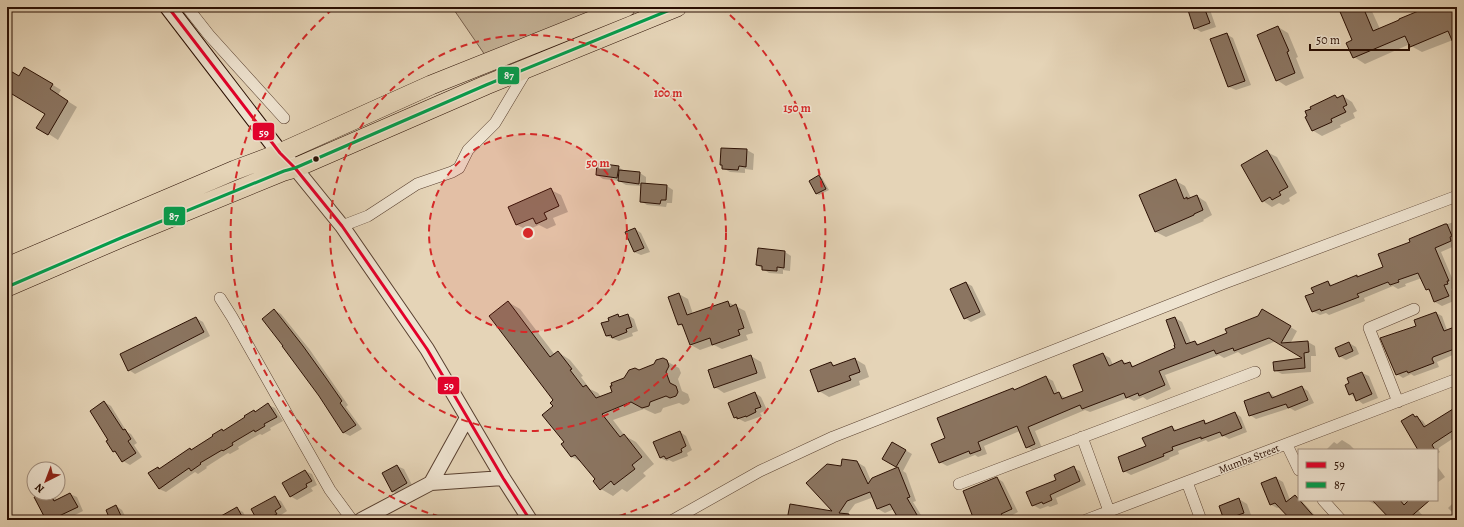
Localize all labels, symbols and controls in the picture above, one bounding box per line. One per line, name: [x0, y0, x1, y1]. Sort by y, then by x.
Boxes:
scale bar: [1310, 26, 1409, 52]
text: 50 m: [1316, 32, 1340, 48]
line badge: 87: [497, 66, 520, 85]
text: 87: [504, 68, 514, 83]
text: 100 m: [654, 85, 682, 101]
text: 150 m: [783, 100, 811, 116]
line badge: 59: [252, 122, 275, 141]
text: 59: [259, 125, 269, 140]
unlabelled marker: [311, 154, 321, 164]
text: 50 m: [586, 155, 610, 171]
line badge: 87: [163, 206, 186, 226]
text: 87: [169, 209, 179, 224]
centre of rings: [521, 226, 535, 240]
line badge: 59: [437, 376, 460, 395]
text: 59: [444, 378, 454, 393]
street label: Mumba Street: [1216, 440, 1282, 477]
legend: [1298, 449, 1438, 501]
text: 59: [1334, 457, 1345, 473]
north arrow: [26, 461, 66, 501]
text: 87: [1334, 477, 1346, 493]
text: N: [32, 480, 48, 496]

